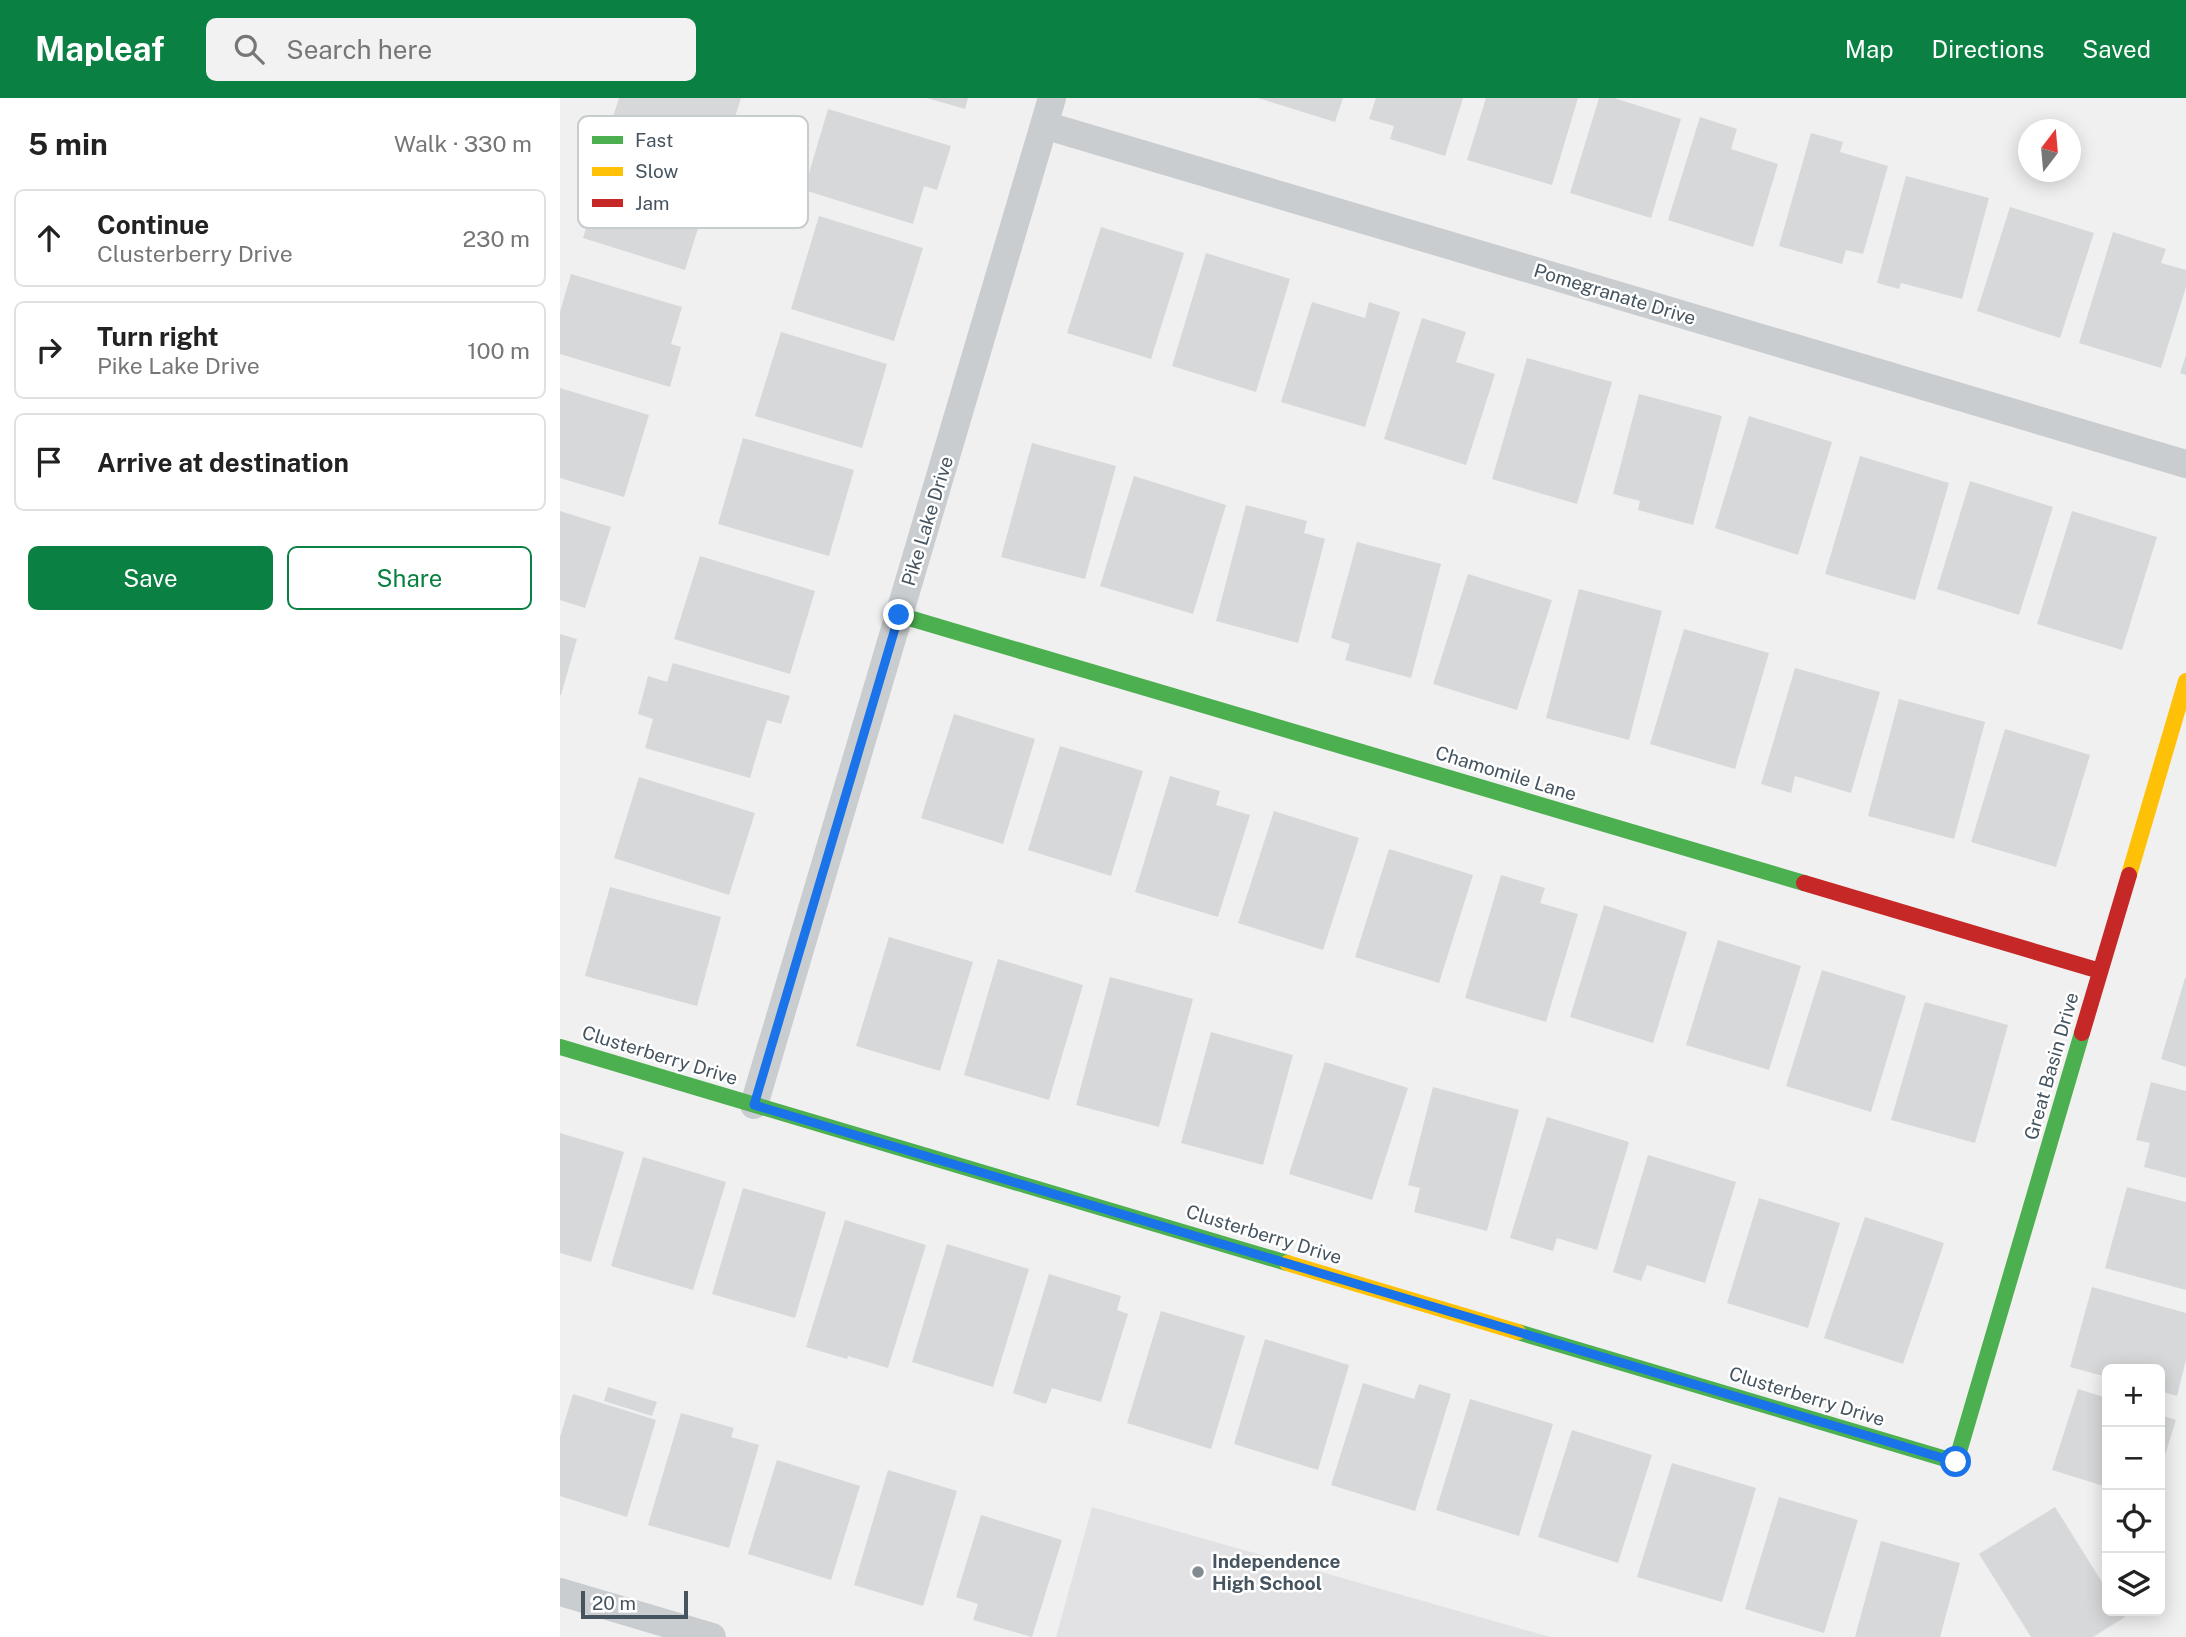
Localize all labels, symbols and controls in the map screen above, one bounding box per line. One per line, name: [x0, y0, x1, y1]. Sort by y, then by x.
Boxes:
search box: [206, 18, 696, 81]
text: Mapleaf: [35, 30, 164, 68]
icon: search: [230, 30, 268, 68]
text: Search here: [286, 34, 432, 65]
text: Map: [1845, 35, 1894, 63]
text: Directions: [1932, 35, 2044, 63]
text: Saved: [2082, 35, 2151, 63]
legend: [578, 116, 808, 228]
north arrow: [2018, 119, 2081, 182]
text: 5 min: [28, 126, 108, 162]
text: Fast: [635, 129, 673, 151]
text: Walk · 330 m: [394, 130, 532, 157]
text: Slow: [635, 160, 679, 182]
text: Jam: [635, 192, 669, 214]
text: Continue: [97, 209, 209, 240]
icon: ahead: [30, 219, 68, 257]
text: 230 m: [462, 225, 530, 252]
text: Clusterberry Drive: [97, 240, 293, 267]
street label: Pomegranate Drive: [1531, 259, 1699, 329]
text: Turn right: [97, 321, 219, 352]
icon: right: [30, 331, 68, 369]
text: 100 m: [467, 337, 530, 364]
text: Pike Lake Drive: [97, 352, 260, 379]
icon: arrive: [30, 443, 68, 481]
text: Arrive at destination: [97, 447, 349, 478]
street label: Pike Lake Drive: [897, 453, 957, 589]
button: Save: [28, 546, 273, 610]
button: Share: [287, 546, 532, 610]
route end: [883, 599, 914, 630]
street label: Chamomile Lane: [1433, 741, 1579, 805]
street label: Great Basin Drive: [2019, 990, 2083, 1142]
street label: Clusterberry Drive: [579, 1021, 741, 1089]
street label: Clusterberry Drive: [1183, 1200, 1345, 1268]
street label: Clusterberry Drive: [1726, 1362, 1888, 1430]
map controls: [2102, 1364, 2165, 1616]
button: +: [2102, 1364, 2165, 1427]
button: −: [2102, 1427, 2165, 1490]
route start: [1940, 1446, 1971, 1477]
button: locate: [2102, 1490, 2165, 1553]
place label: Independence High School: [1212, 1550, 1341, 1594]
button: layers: [2102, 1553, 2165, 1616]
marker: Independence High School: [1190, 1564, 1206, 1580]
scale bar: [581, 1588, 688, 1620]
text: 20 m: [592, 1592, 636, 1614]

